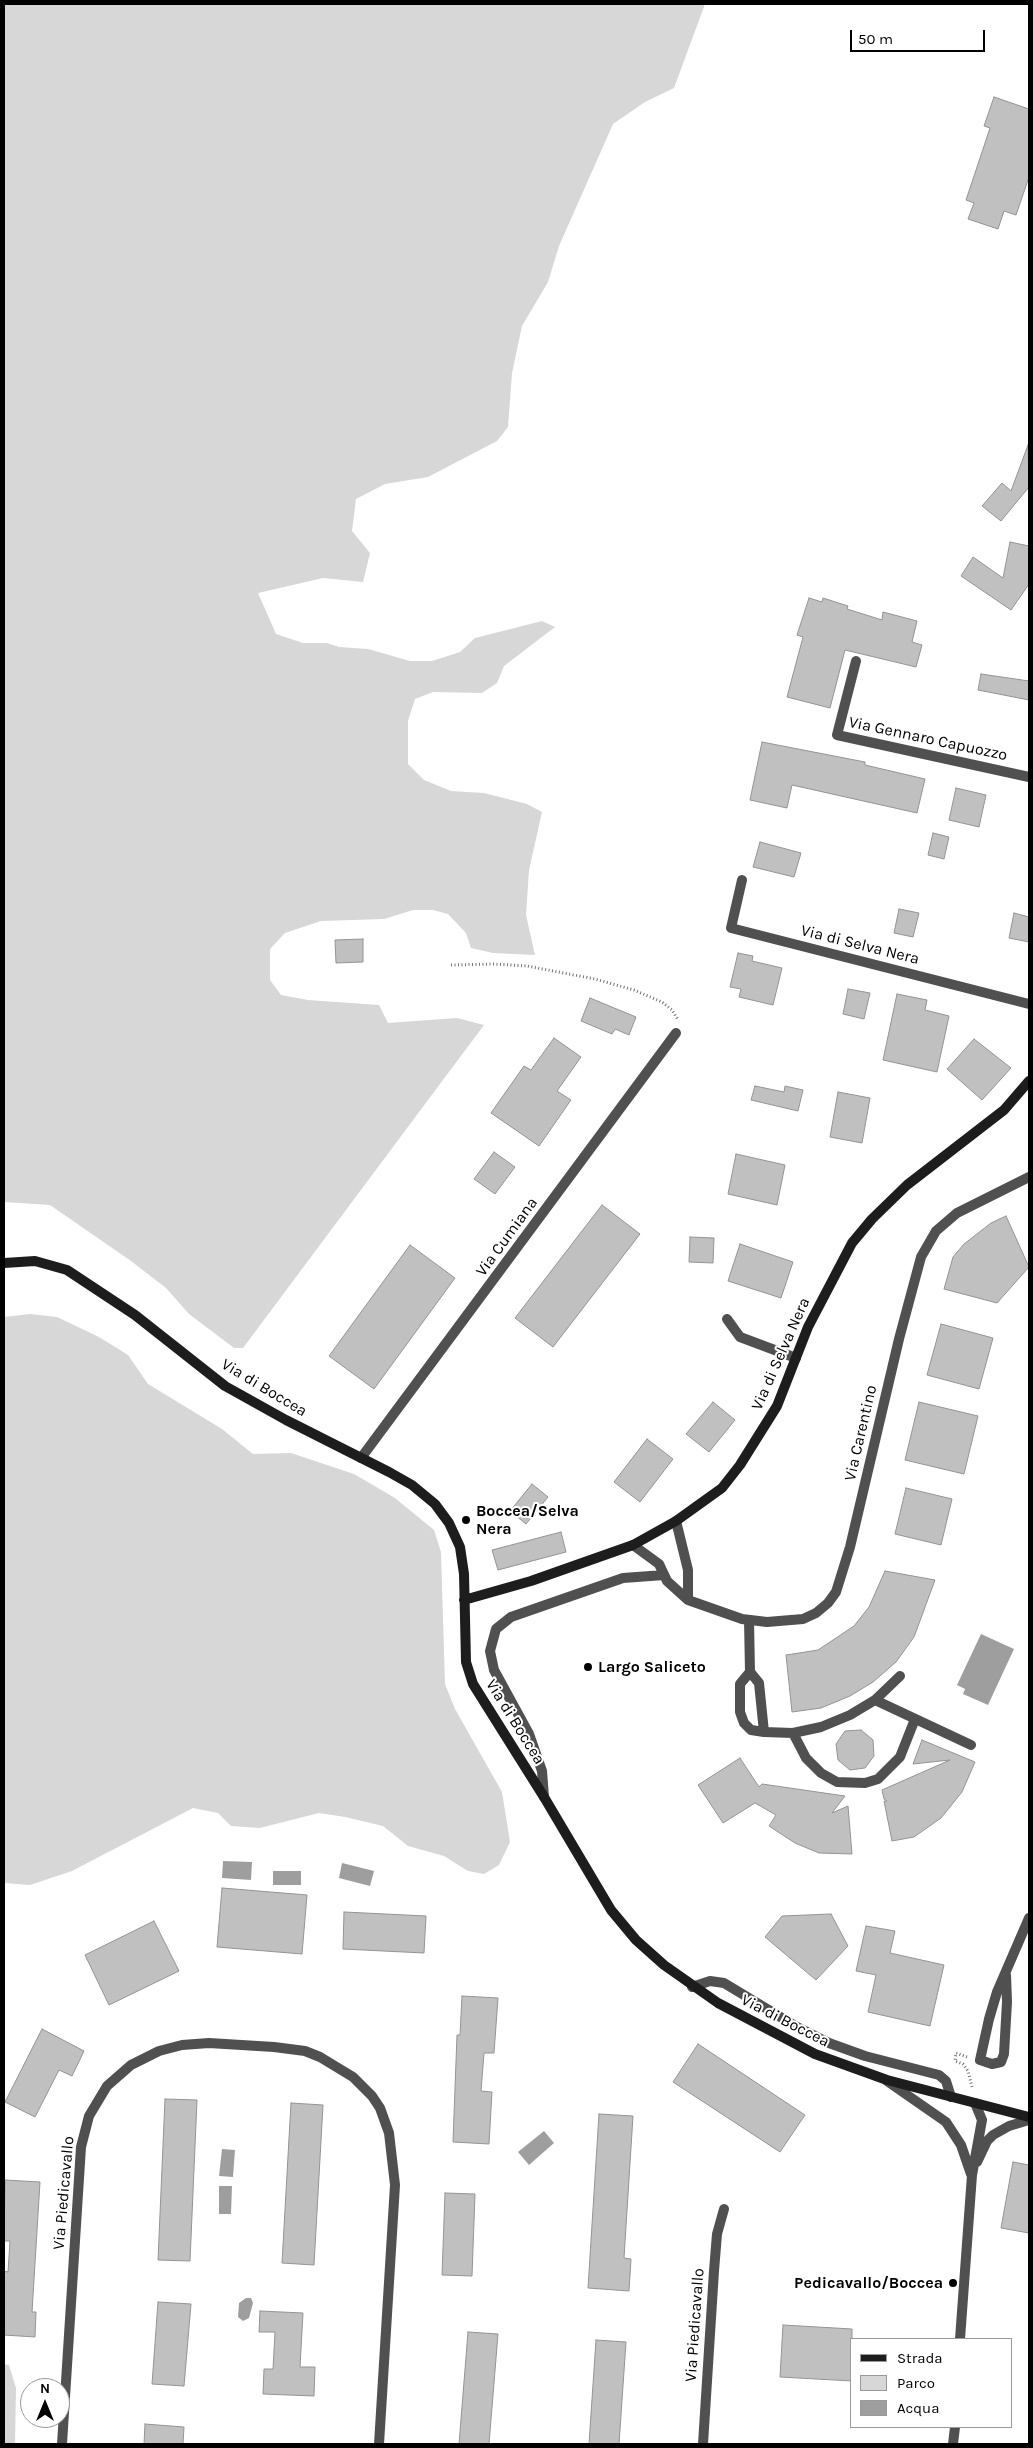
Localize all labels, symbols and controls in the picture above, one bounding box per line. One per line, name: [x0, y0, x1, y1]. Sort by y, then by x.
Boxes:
scale bar: [853, 20, 988, 52]
text: 50 m: [858, 30, 893, 48]
street label: Via Gennaro Capuozzo: [847, 713, 1009, 765]
street label: Via di Selva Nera: [799, 921, 921, 969]
street label: Via Cumiana: [472, 1194, 542, 1280]
street label: Via di Selva Nera: [748, 1295, 814, 1413]
street label: Via di Boccea: [218, 1355, 310, 1421]
street label: Via Carentino: [841, 1383, 881, 1483]
place label: Boccea/Selva Nera: [476, 1501, 579, 1539]
marker: Boccea/Selva Nera: [460, 1514, 472, 1526]
place label: Largo Saliceto: [598, 1657, 706, 1677]
marker: Largo Saliceto: [582, 1661, 594, 1673]
street label: Via di Boccea: [481, 1676, 549, 1768]
street label: Via di Boccea: [738, 1991, 832, 2051]
street label: Via Piedicavallo: [49, 2135, 79, 2251]
street label: Via Piedicavallo: [681, 2267, 709, 2383]
place label: Pedicavallo/Boccea: [794, 2273, 943, 2293]
marker: Pedicavallo/Boccea: [947, 2277, 959, 2289]
legend: [850, 2338, 1013, 2428]
text: Strada: [897, 2349, 943, 2367]
text: Parco: [897, 2374, 935, 2392]
north arrow: [20, 2378, 70, 2428]
text: N: [40, 2380, 50, 2397]
text: Acqua: [897, 2399, 939, 2417]

